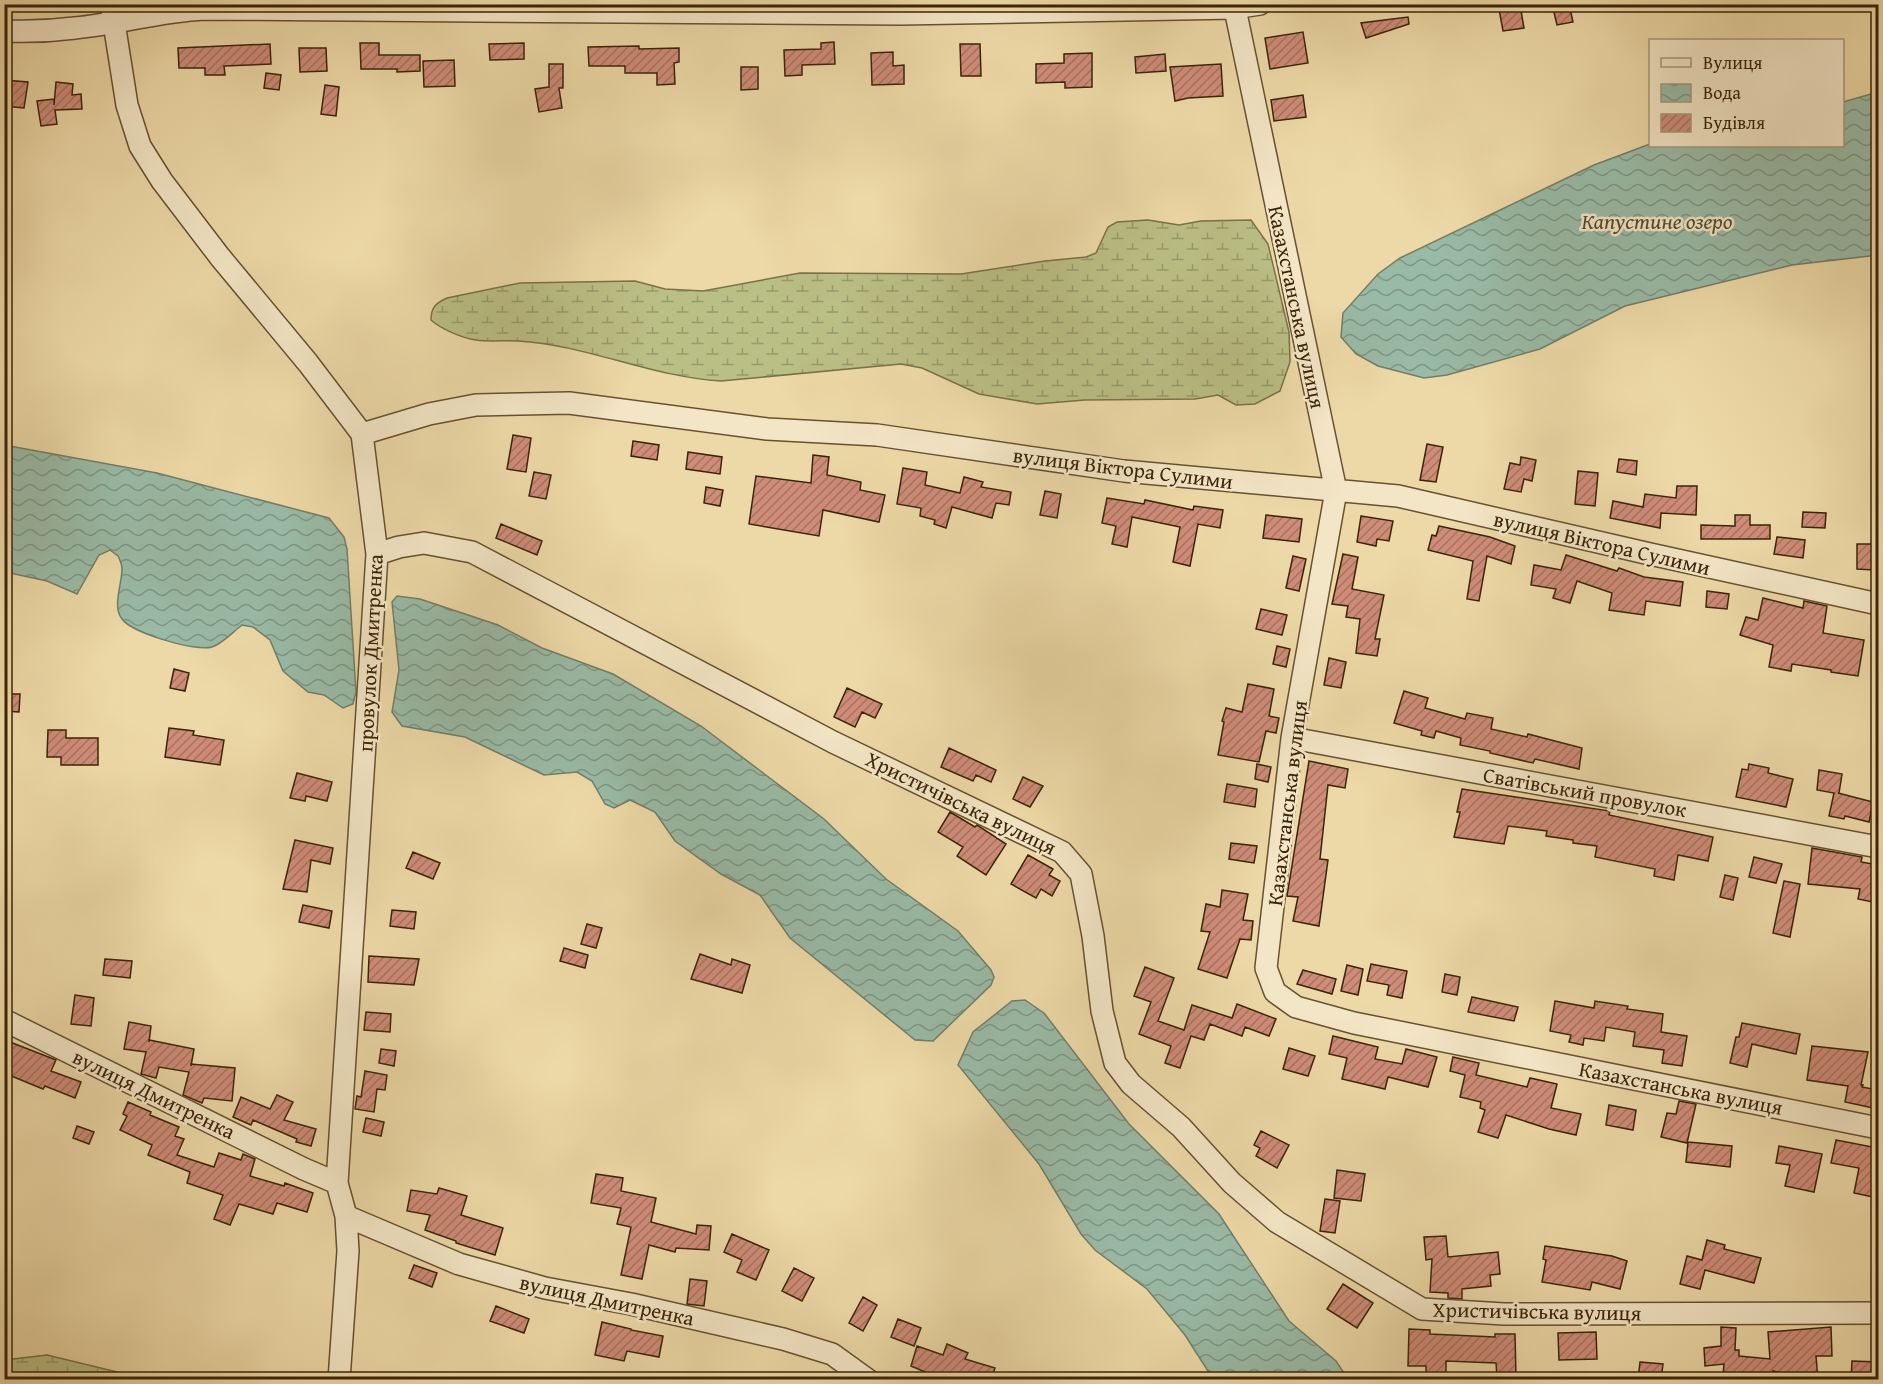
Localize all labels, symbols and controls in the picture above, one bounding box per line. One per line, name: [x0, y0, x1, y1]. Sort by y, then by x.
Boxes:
legend: [1649, 39, 1844, 147]
text: Вулиця: [1703, 49, 1762, 76]
text: Вода: [1703, 79, 1741, 106]
text: Будівля: [1703, 109, 1765, 136]
street label: Казахстанська вулиця: [1260, 203, 1334, 412]
water label: Капустине озеро: [1582, 205, 1732, 237]
street label: вулиця Віктора Сулими: [1011, 439, 1235, 497]
street label: вулиця Віктора Сулими: [1491, 503, 1713, 583]
street label: провулок Дмитренка: [349, 553, 391, 753]
street label: Казахстанська вулиця: [1259, 698, 1315, 907]
street label: Христичівська вулиця: [860, 743, 1062, 863]
street label: Сватівський провулок: [1481, 759, 1689, 825]
street label: вулиця Дмитренка: [67, 1041, 241, 1147]
street label: Казахстанська вулиця: [1577, 1053, 1786, 1123]
street label: вулиця Дмитренка: [517, 1266, 697, 1334]
street label: Христичівська вулиця: [1432, 1294, 1642, 1328]

